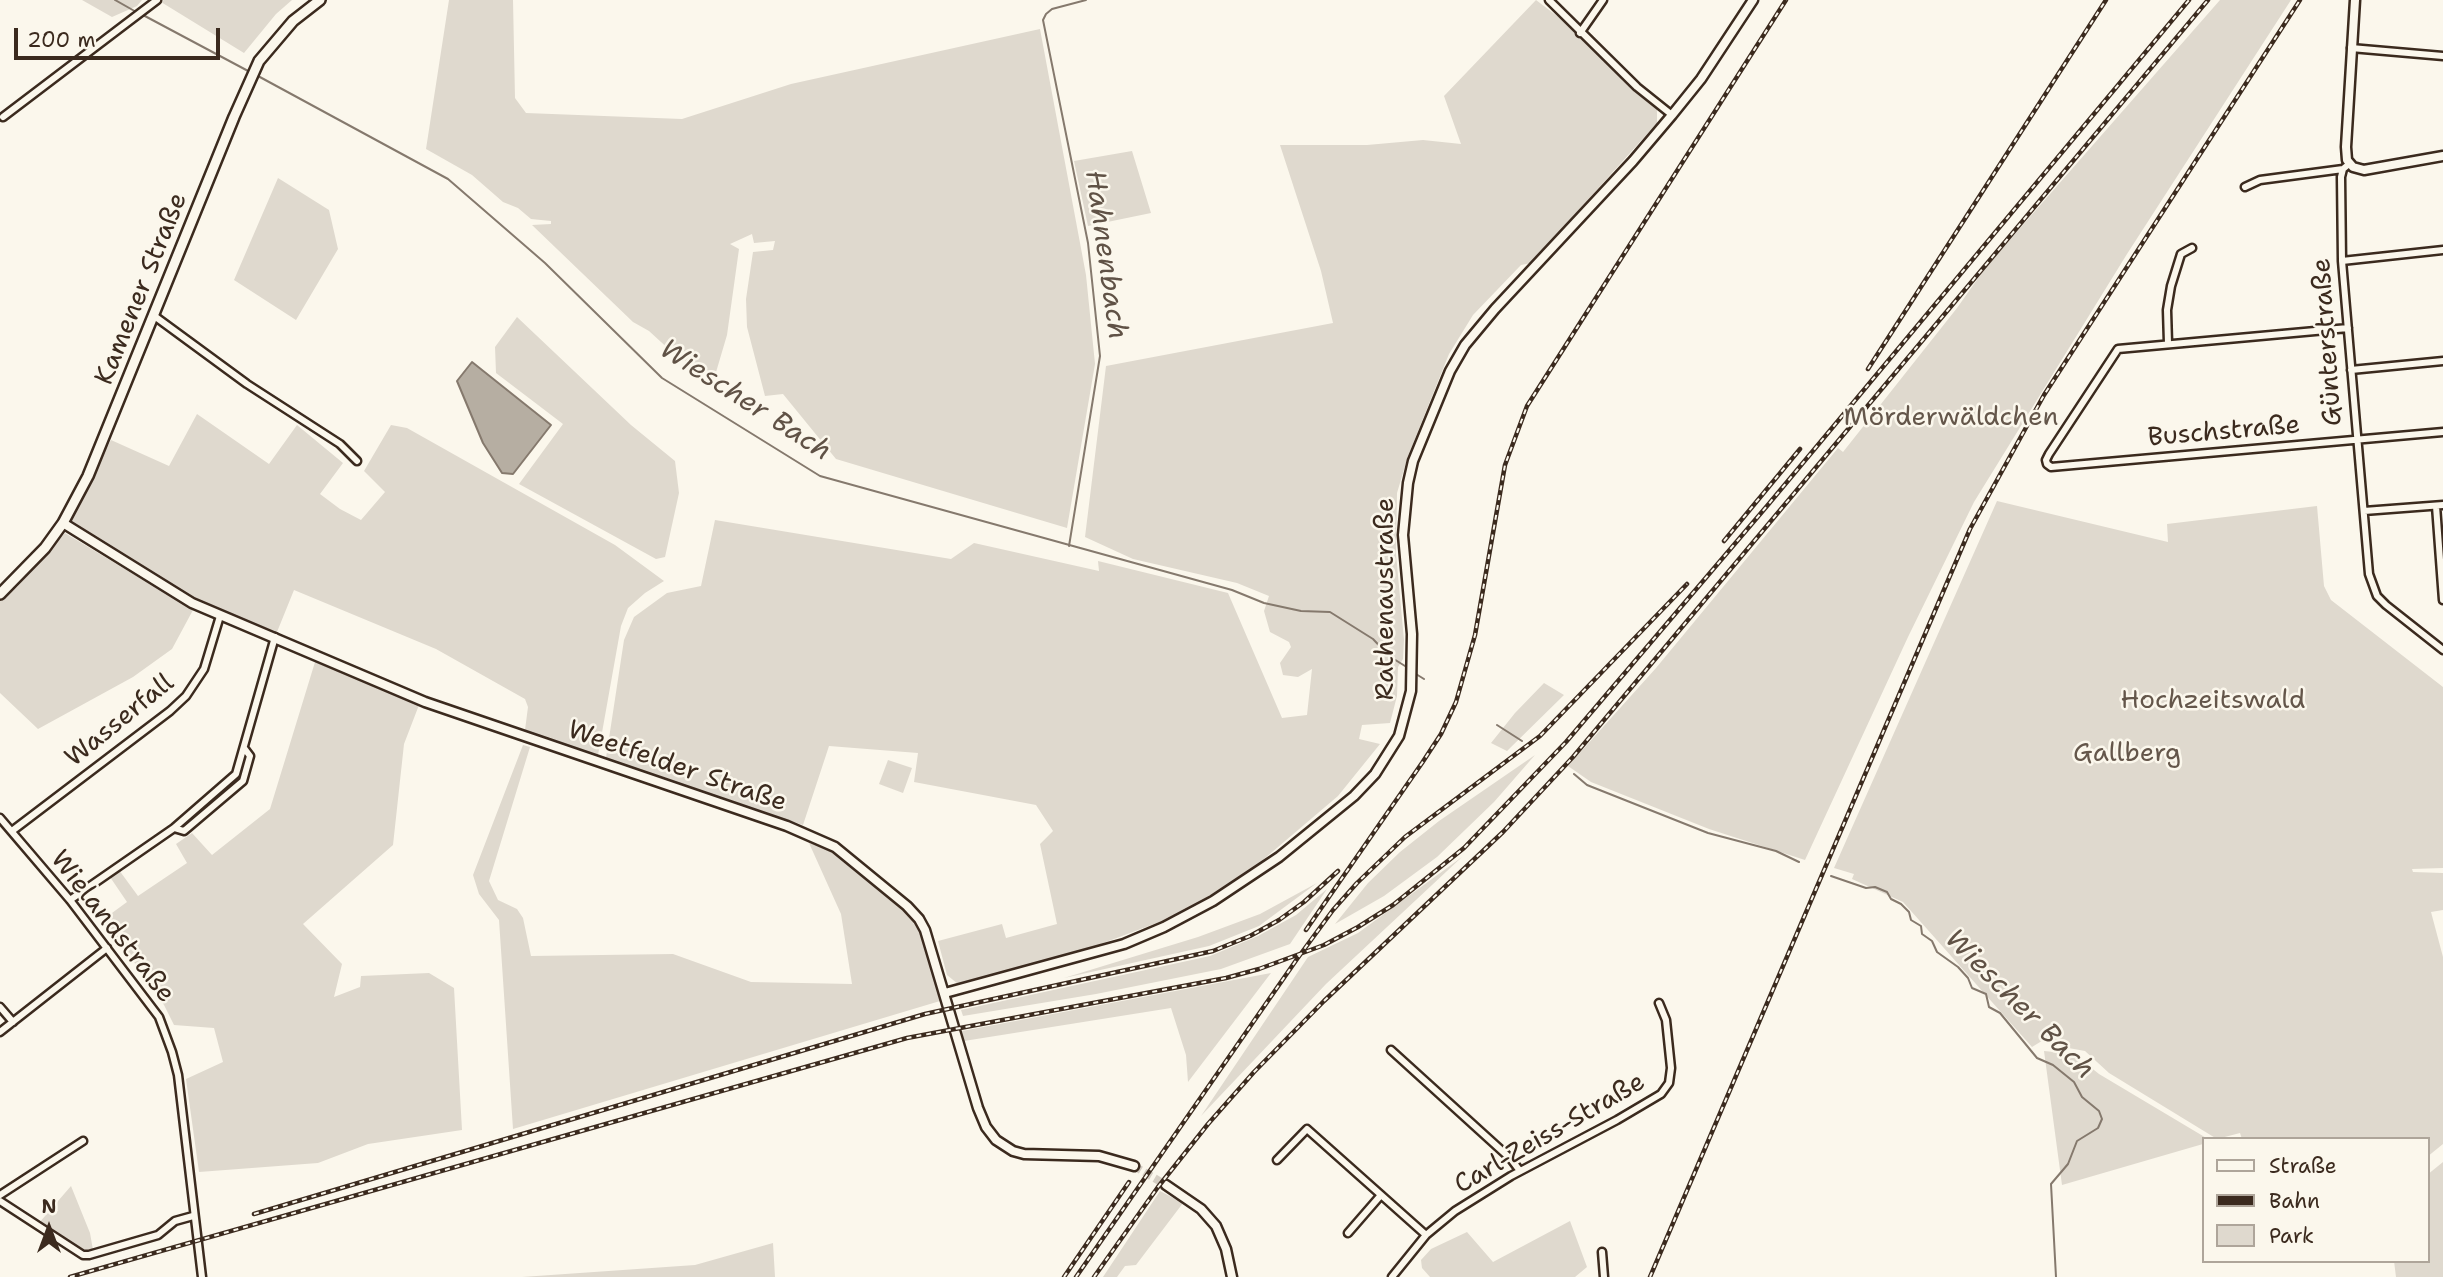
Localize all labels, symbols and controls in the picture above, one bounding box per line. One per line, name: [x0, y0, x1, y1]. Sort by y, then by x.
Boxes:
scale bar: [18, 14, 224, 58]
text: 200 m: [27, 26, 96, 54]
water label: Hahnenbach: [1077, 168, 1133, 342]
street label: Kamener Straße: [89, 189, 195, 389]
street label: Günterstraße: [2307, 257, 2349, 427]
water label: Wiescher Bach: [653, 333, 837, 469]
park label: Mörderwäldchen: [1844, 402, 2058, 434]
street label: Buschstraße: [2147, 410, 2301, 454]
street label: Rathenaustraße: [1370, 498, 1402, 700]
street label: Wasserfall: [59, 668, 181, 774]
park label: Hochzeitswald: [2121, 685, 2305, 717]
street label: Weetfelder Straße: [563, 715, 791, 819]
park label: Gallberg: [2073, 738, 2181, 770]
street label: Wielandstraße: [43, 845, 181, 1009]
water label: Wiescher Bach: [1937, 923, 2101, 1087]
street label: Carl-Zeiss-Straße: [1449, 1067, 1651, 1201]
legend: [2202, 1137, 2429, 1263]
text: Straße: [2269, 1152, 2337, 1180]
text: Bahn: [2269, 1187, 2320, 1215]
north arrow: [14, 1193, 84, 1263]
text: N: [41, 1194, 57, 1219]
text: Park: [2269, 1222, 2314, 1250]

